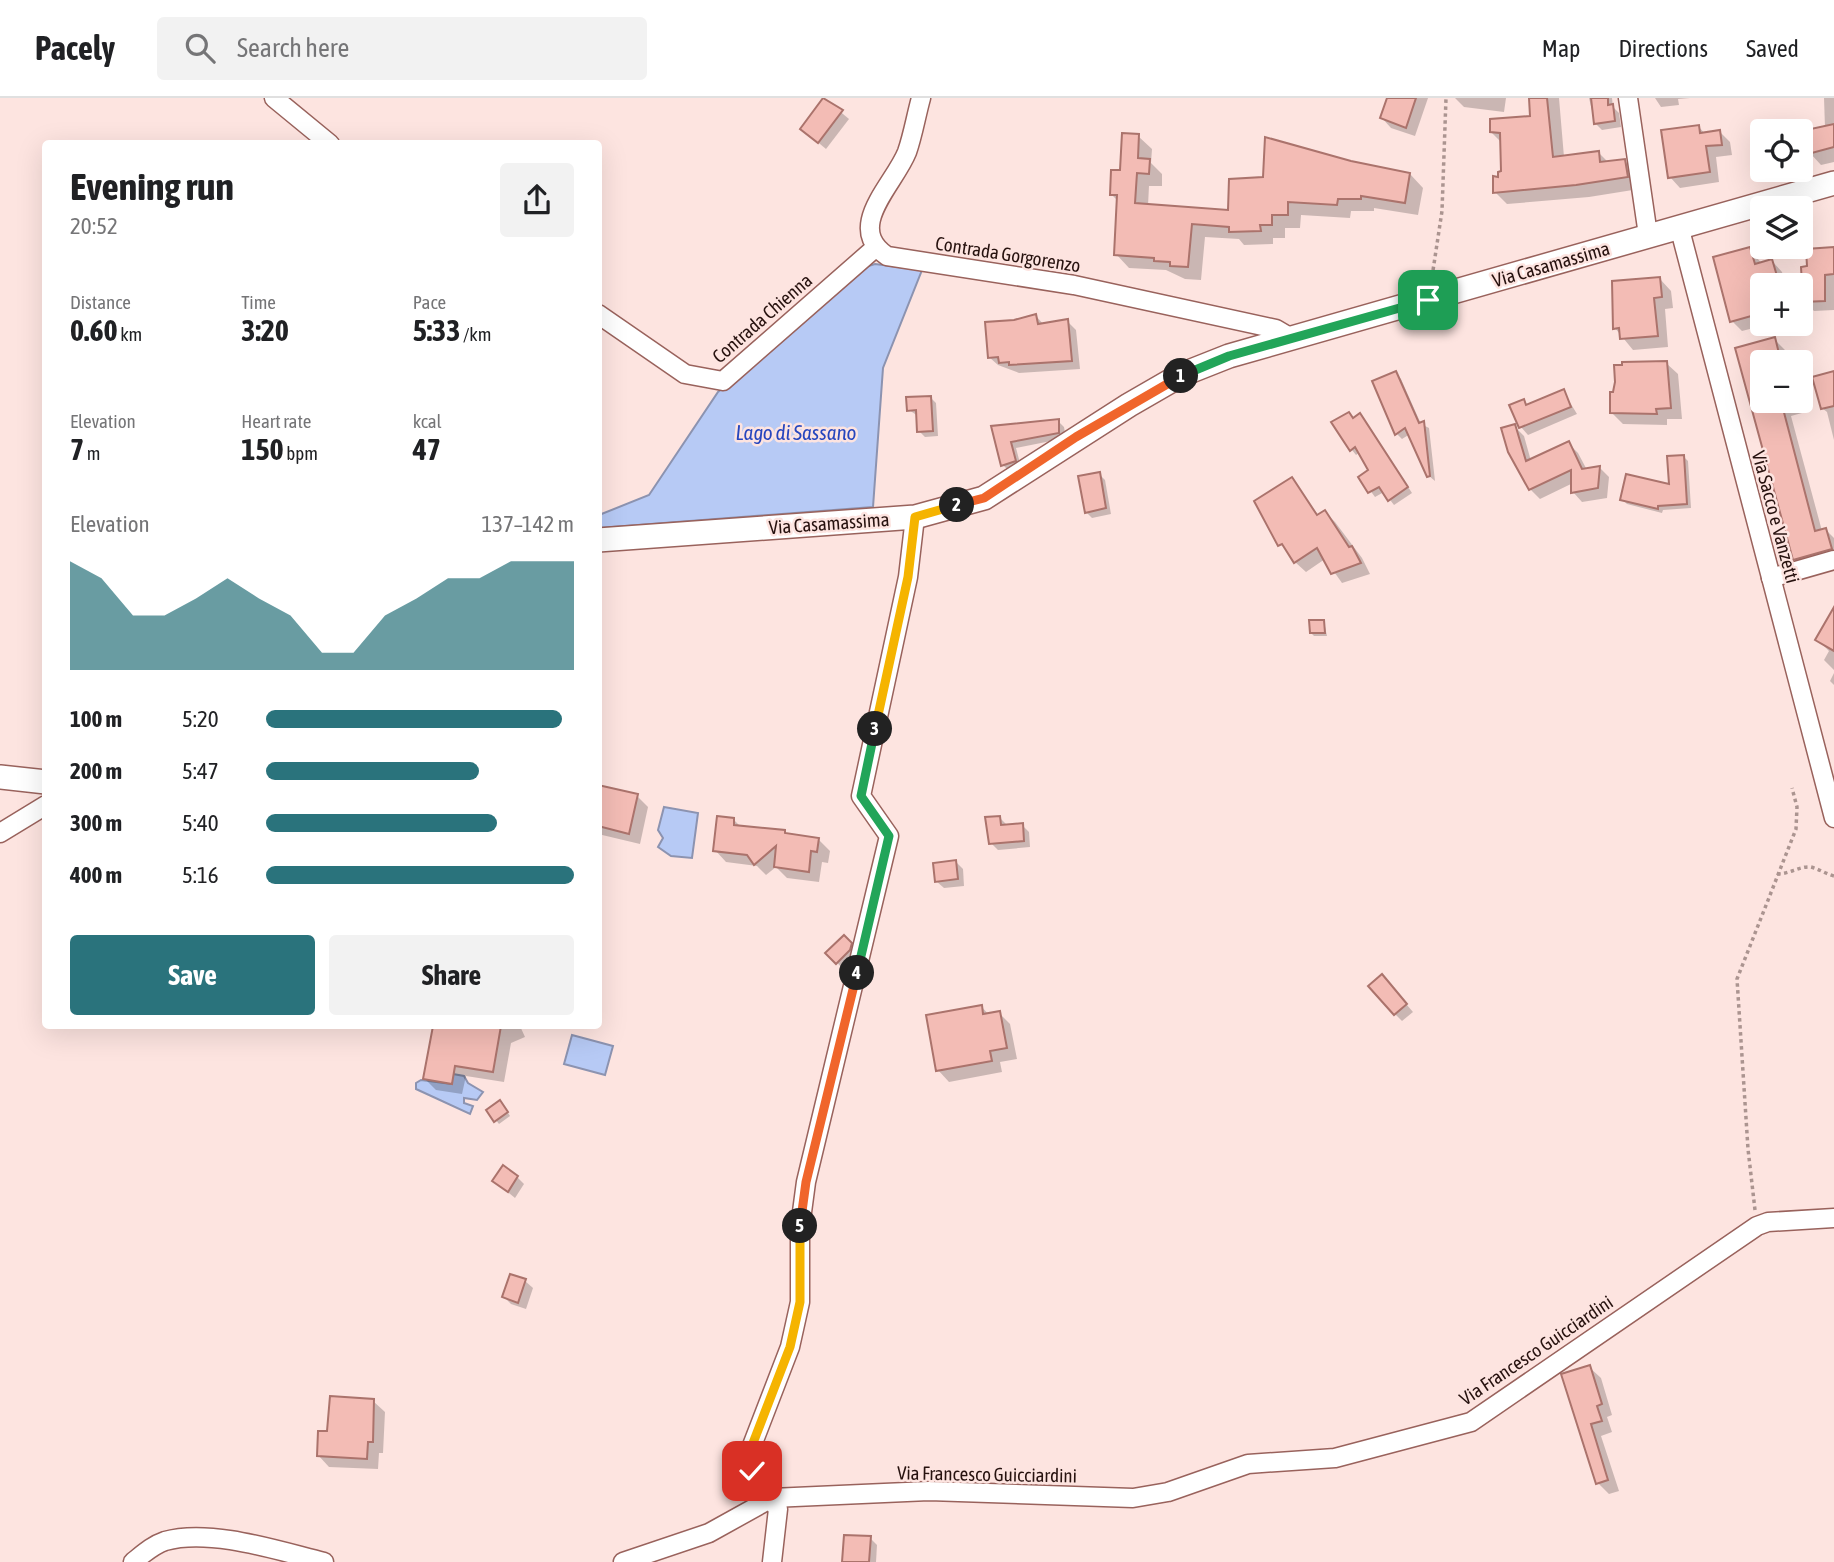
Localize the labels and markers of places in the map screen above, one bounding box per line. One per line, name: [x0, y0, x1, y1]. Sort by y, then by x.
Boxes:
pin: [1398, 270, 1458, 330]
pin: 1: [1164, 358, 1198, 394]
pin: 2: [940, 488, 974, 522]
pin: 3: [858, 712, 892, 746]
pin: 4: [840, 956, 874, 990]
pin: 5: [782, 1208, 818, 1244]
pin: [722, 1441, 782, 1501]

